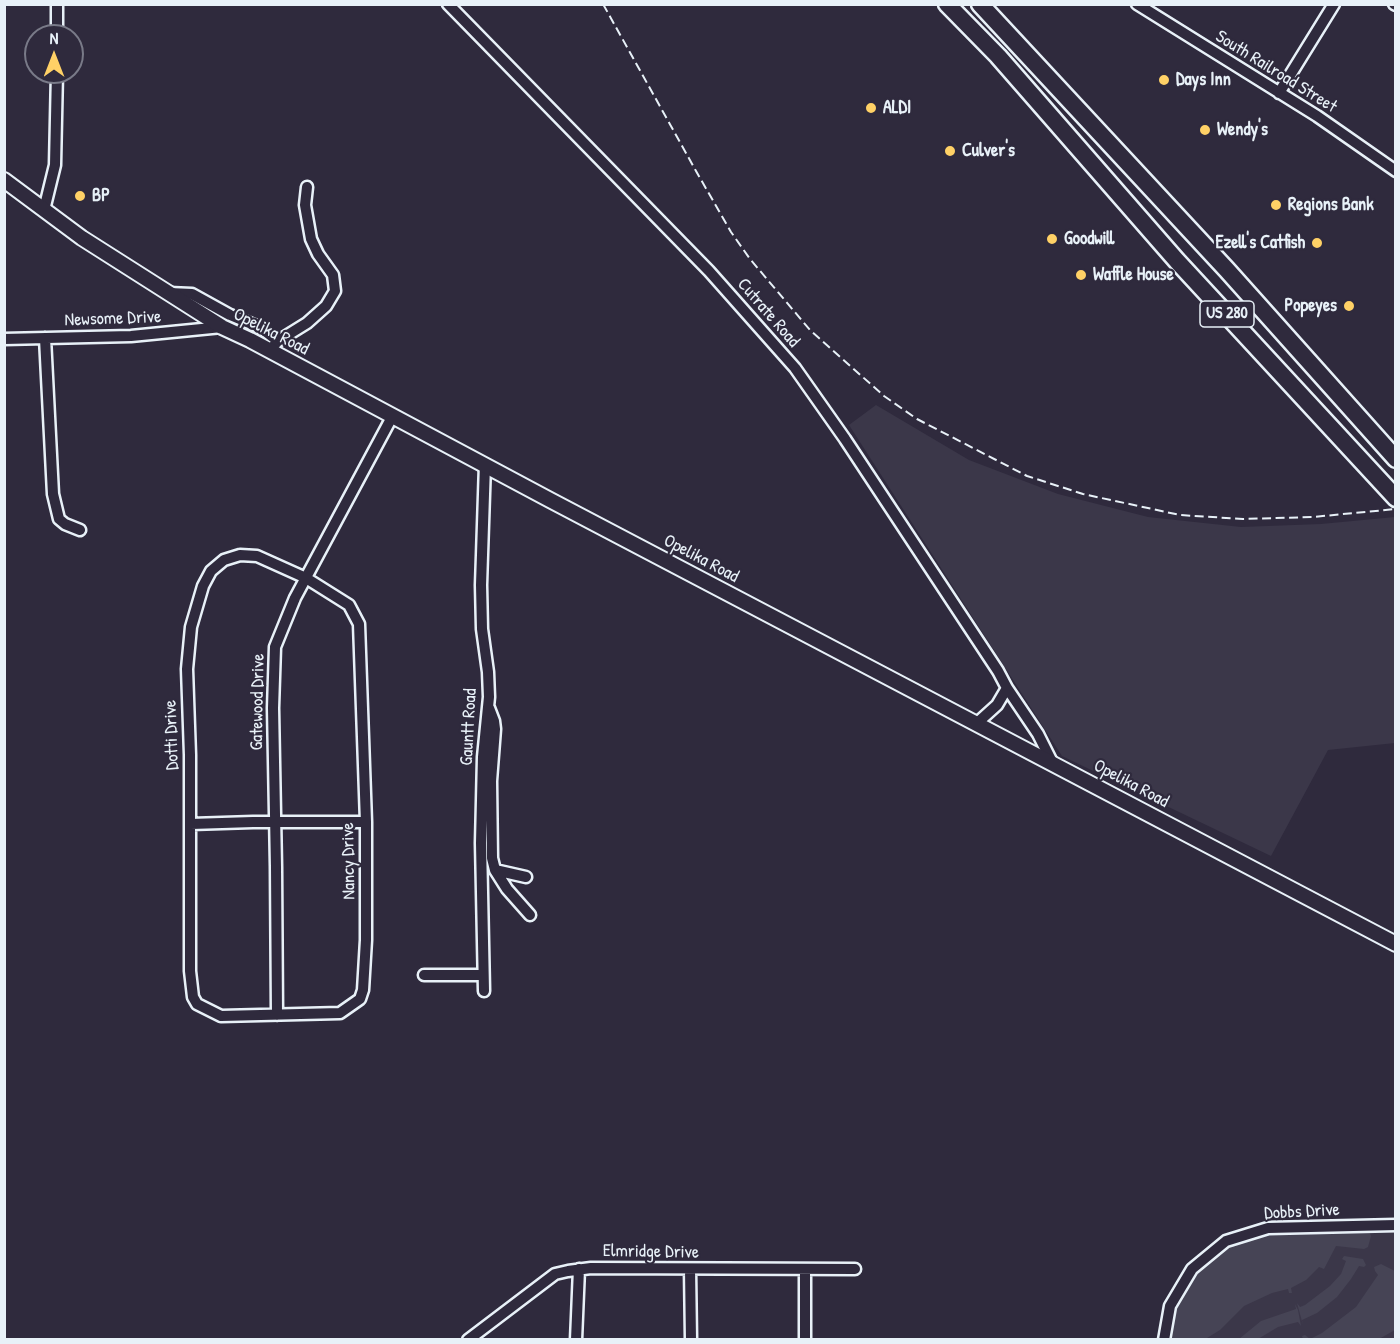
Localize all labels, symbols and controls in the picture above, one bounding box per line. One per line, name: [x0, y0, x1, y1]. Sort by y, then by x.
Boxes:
north arrow: [24, 24, 84, 84]
street label: South Railroad Street: [1211, 26, 1341, 118]
text: N: [50, 27, 58, 49]
place label: Days Inn: [1176, 69, 1231, 91]
marker: Days Inn: [1157, 73, 1171, 87]
place label: ALDI: [883, 97, 911, 119]
marker: ALDI: [864, 101, 878, 115]
place label: Wendy's: [1217, 119, 1268, 141]
marker: Wendy's: [1198, 123, 1212, 137]
place label: Culver's: [962, 140, 1015, 162]
marker: Culver's: [943, 144, 957, 158]
place label: BP: [92, 185, 110, 207]
marker: BP: [73, 189, 87, 203]
place label: Regions Bank: [1288, 194, 1374, 216]
marker: Regions Bank: [1269, 198, 1283, 212]
place label: Goodwill: [1064, 228, 1114, 250]
marker: Goodwill: [1045, 232, 1059, 246]
place label: Ezell's Catfish: [1216, 232, 1305, 254]
marker: Ezell's Catfish: [1310, 236, 1324, 250]
place label: Waffle House: [1093, 264, 1174, 286]
marker: Waffle House: [1074, 268, 1088, 282]
street label: Cutrate Road: [732, 274, 804, 352]
place label: Popeyes: [1285, 295, 1337, 317]
marker: Popeyes: [1342, 299, 1356, 313]
road number: US 280: [1200, 301, 1254, 327]
street label: Opelika Road: [230, 304, 312, 360]
street label: Newsome Drive: [64, 307, 162, 331]
street label: Opelika Road: [660, 530, 742, 588]
street label: Gatewood Drive: [246, 653, 270, 751]
street label: Gauntt Road: [456, 688, 482, 766]
street label: Dotti Drive: [160, 700, 184, 770]
street label: Opelika Road: [1090, 755, 1172, 813]
street label: Nancy Drive: [338, 822, 360, 900]
street label: Dobbs Drive: [1264, 1199, 1340, 1225]
street label: Elmridge Drive: [603, 1240, 699, 1264]

